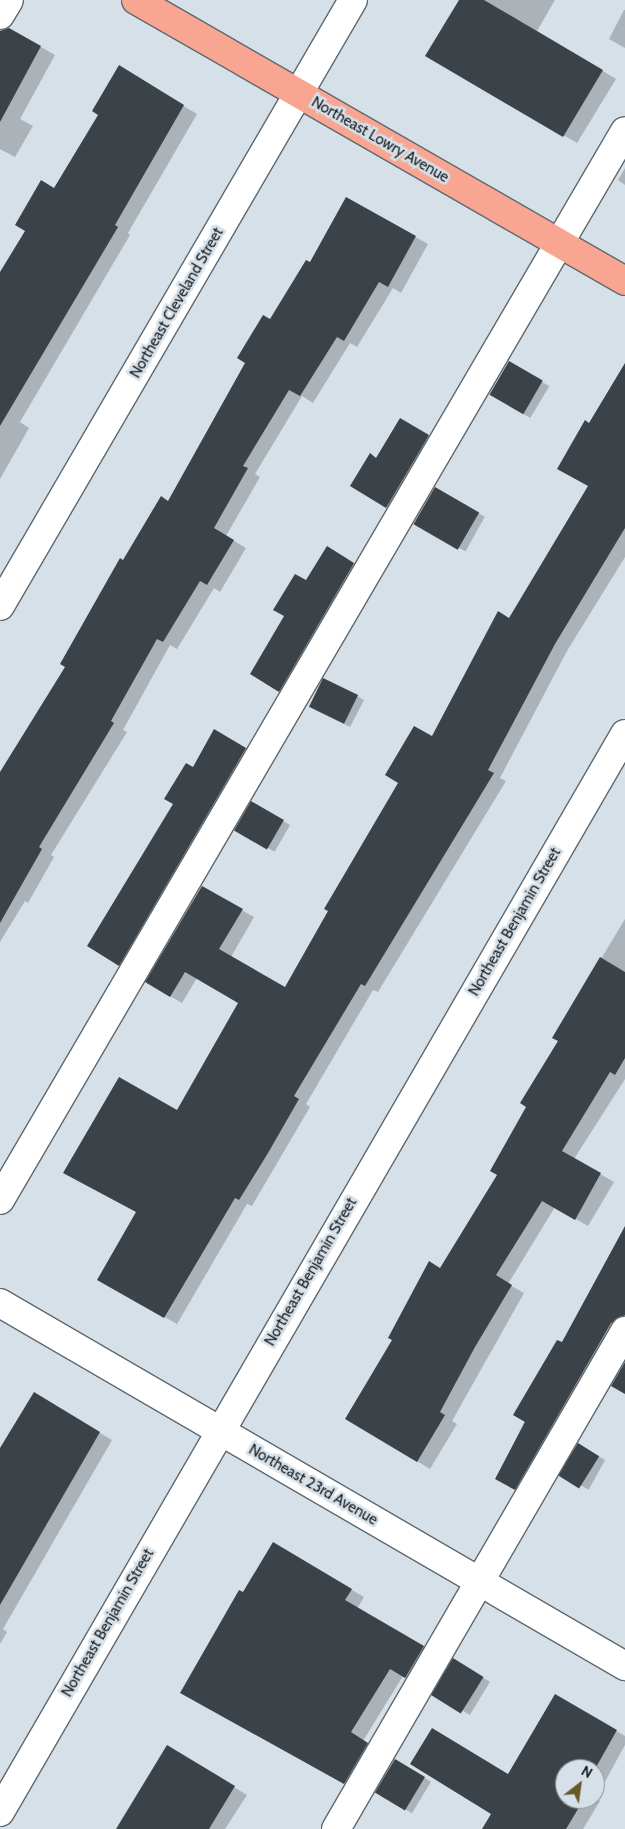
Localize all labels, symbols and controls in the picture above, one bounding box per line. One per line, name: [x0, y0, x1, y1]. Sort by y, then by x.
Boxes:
street label: Northeast Lowry Avenue: [308, 93, 452, 187]
street label: Northeast Cleveland Street: [127, 225, 227, 381]
street label: Northeast Benjamin Street: [465, 845, 565, 999]
street label: Northeast Benjamin Street: [261, 1195, 361, 1349]
street label: Northeast 23rd Avenue: [245, 1441, 381, 1529]
street label: Northeast Benjamin Street: [58, 1546, 158, 1700]
north arrow: [555, 1759, 605, 1809]
text: N: [578, 1762, 596, 1782]

